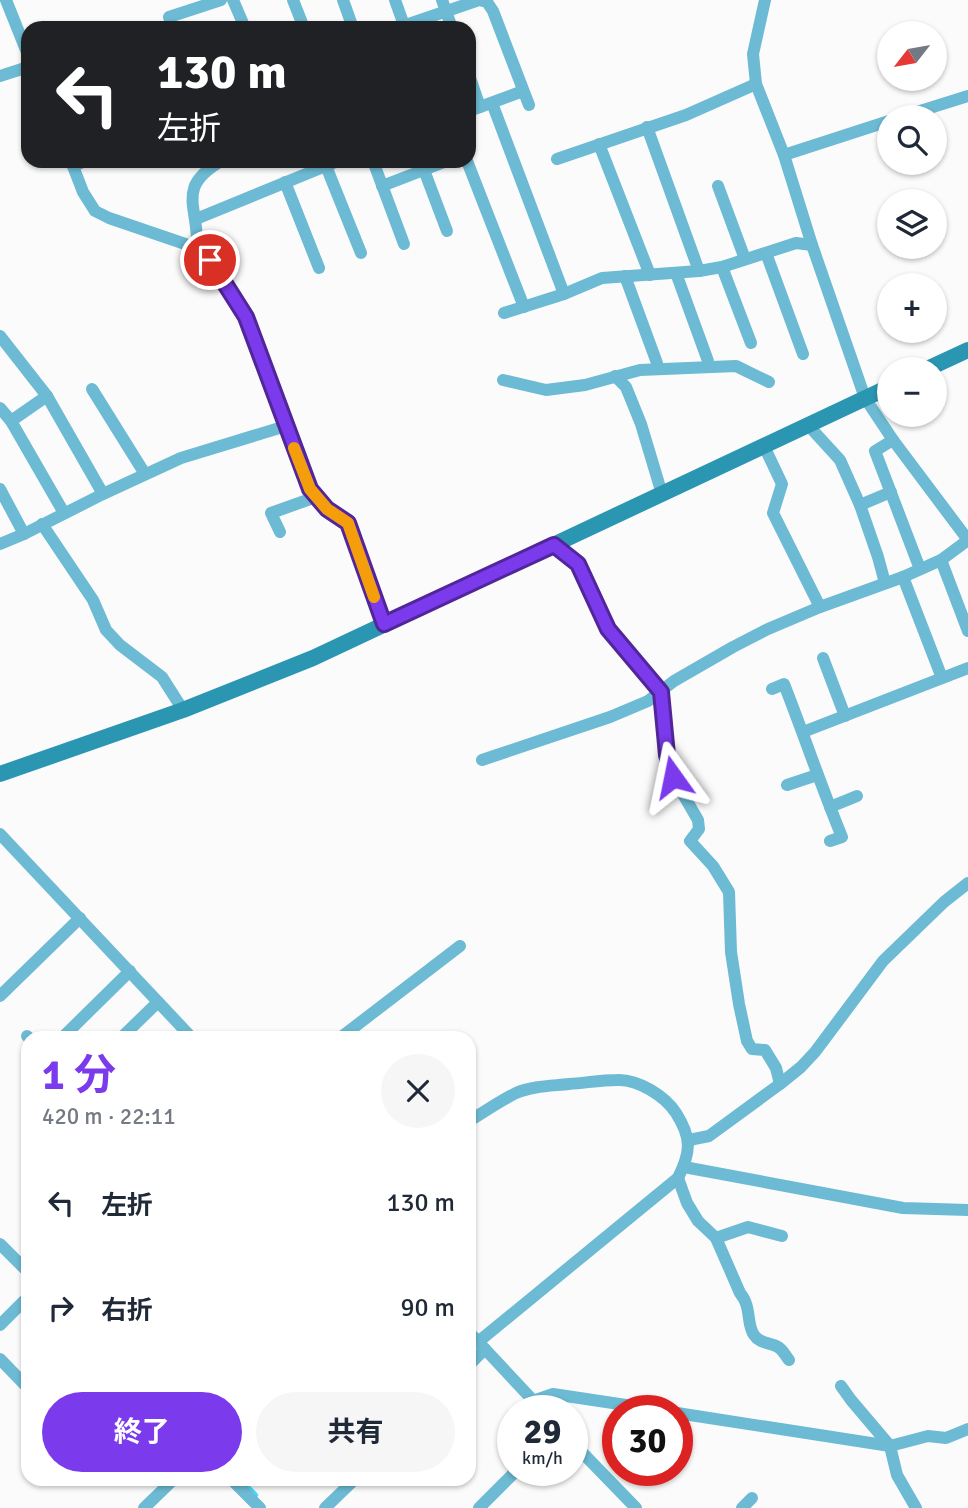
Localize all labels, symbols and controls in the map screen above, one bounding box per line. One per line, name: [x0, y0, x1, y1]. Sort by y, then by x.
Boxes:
north arrow: [877, 21, 947, 91]
map controls: [877, 21, 947, 427]
text: 130 m: [157, 42, 287, 102]
icon: left: [42, 49, 133, 140]
button: search: [877, 105, 947, 175]
text: 左折: [157, 109, 221, 148]
button: layers: [877, 189, 947, 259]
pin: [180, 230, 240, 290]
icon: arrive: [191, 241, 229, 279]
button: +: [877, 273, 947, 343]
button: −: [877, 357, 947, 427]
position arrow: [636, 740, 710, 814]
text: 1 分: [42, 1050, 116, 1101]
button: close: [381, 1054, 455, 1128]
text: 420 m · 22:11: [42, 1102, 176, 1131]
icon: left: [42, 1184, 80, 1222]
text: 130 m: [386, 1187, 455, 1219]
text: 左折: [101, 1190, 153, 1222]
icon: right: [42, 1289, 80, 1327]
text: 90 m: [400, 1292, 455, 1324]
text: 右折: [101, 1295, 153, 1327]
button: 終了: [42, 1392, 242, 1472]
button: 共有: [256, 1392, 455, 1472]
speed limit sign: 30: [602, 1395, 693, 1486]
text: 29: [524, 1410, 561, 1453]
text: km/h: [522, 1447, 563, 1469]

